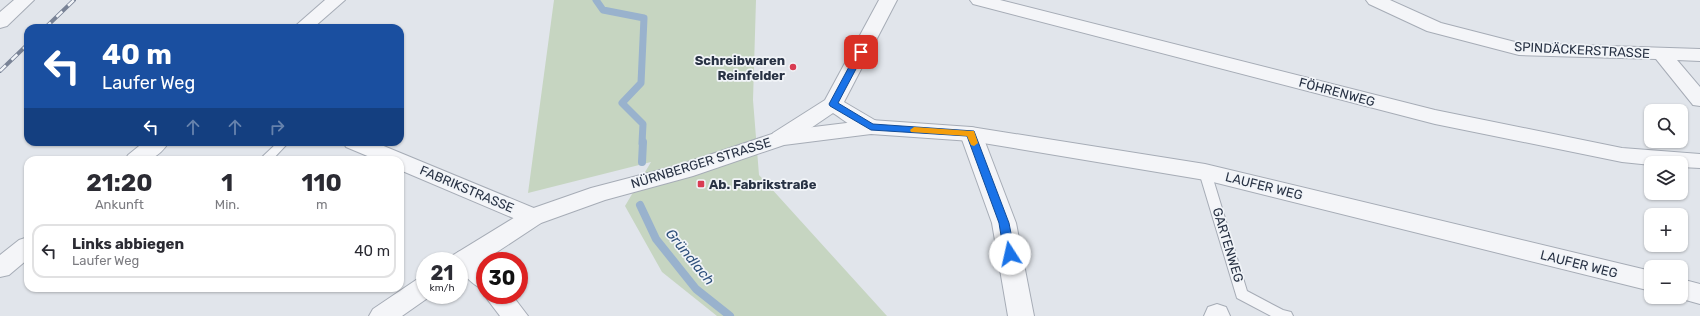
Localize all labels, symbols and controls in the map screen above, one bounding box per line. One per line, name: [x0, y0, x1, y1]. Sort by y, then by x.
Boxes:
pin: [844, 35, 878, 69]
text: 40 m: [102, 38, 172, 71]
street label: SPINDÄCKERSTRASSE: [1514, 39, 1650, 61]
icon: left: [36, 40, 88, 92]
icon: arrive: [850, 41, 872, 63]
place label: Schreibwaren Reinfelder: [695, 53, 785, 83]
marker: Schreibwaren Reinfelder: [788, 62, 798, 72]
text: Laufer Weg: [102, 72, 195, 94]
street label: FÖHRENWEG: [1297, 75, 1377, 109]
map controls: [1644, 104, 1688, 304]
button: search: [1644, 104, 1688, 148]
icon: left: [140, 116, 162, 138]
icon: ahead: [182, 116, 204, 138]
icon: ahead: [224, 116, 246, 138]
icon: right: [266, 116, 288, 138]
street label: NÜRNBERGER STRASSE: [629, 134, 773, 191]
button: layers: [1644, 156, 1688, 200]
street label: FABRIKSTRASSE: [418, 162, 516, 216]
text: 21:20: [86, 169, 153, 197]
text: 1: [221, 169, 233, 197]
text: 110: [302, 169, 342, 197]
street label: LAUFER WEG: [1224, 169, 1304, 203]
place label: Ab. Fabrikstraße: [709, 177, 817, 192]
marker: Ab. Fabrikstraße: [696, 179, 706, 189]
text: Ankunft: [95, 197, 144, 212]
text: Min.: [215, 197, 239, 212]
text: m: [316, 197, 327, 212]
street label: GARTENWEG: [1210, 206, 1247, 284]
button: +: [1644, 208, 1688, 252]
water label: Gründlach: [662, 225, 718, 289]
position arrow: [989, 233, 1031, 275]
text: Links abbiegen: [72, 235, 184, 253]
icon: left: [38, 240, 60, 262]
text: 40 m: [354, 242, 390, 260]
street label: LAUFER WEG: [1539, 247, 1619, 281]
speed limit sign: 30: [476, 252, 528, 304]
text: Laufer Weg: [72, 253, 139, 268]
button: −: [1644, 260, 1688, 304]
text: 21: [431, 261, 453, 285]
text: km/h: [430, 282, 454, 294]

